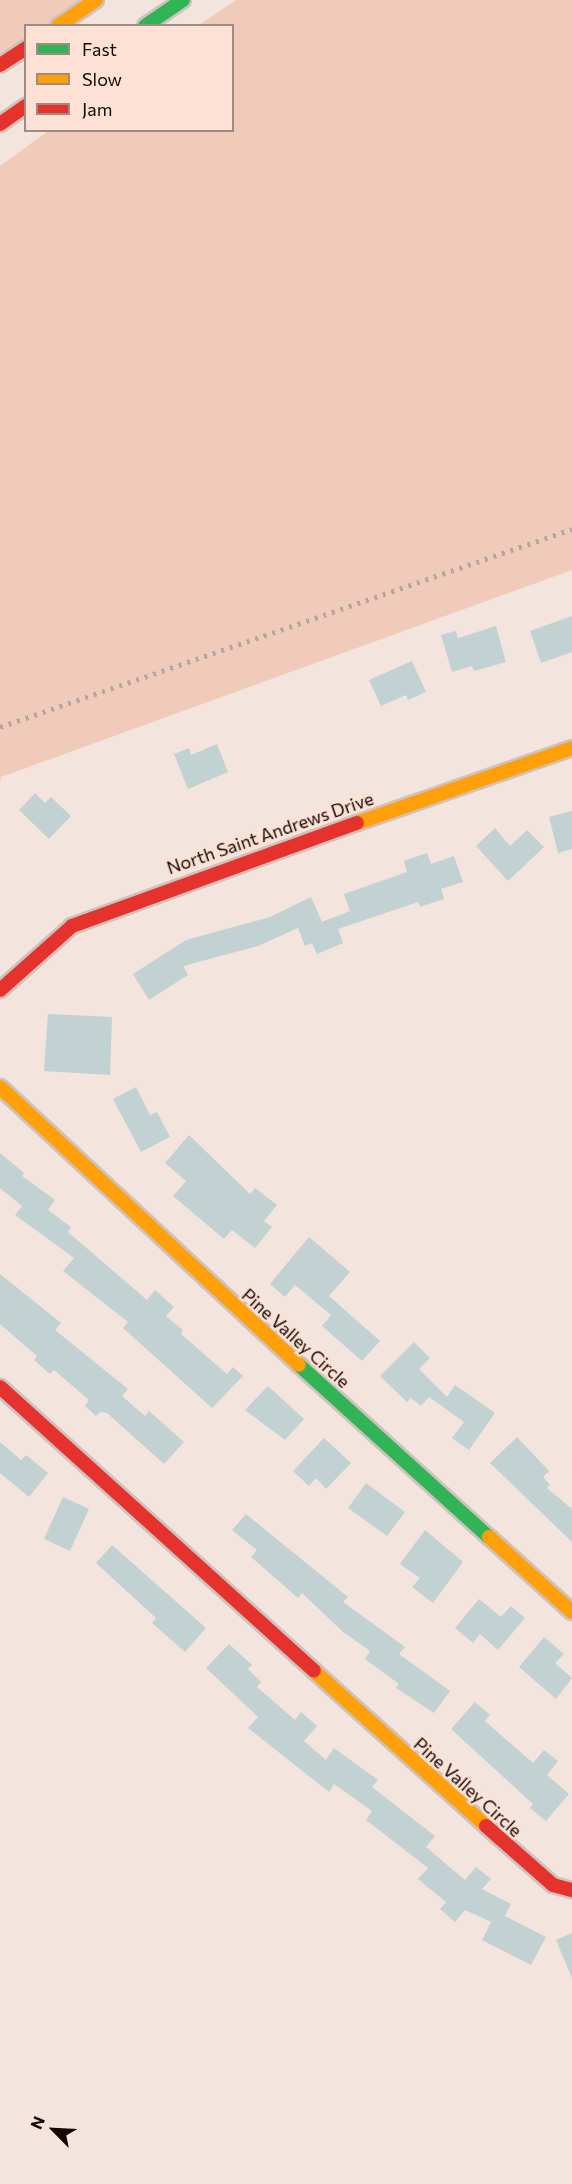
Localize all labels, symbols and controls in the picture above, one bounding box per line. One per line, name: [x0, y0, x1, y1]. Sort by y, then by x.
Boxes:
legend: [24, 24, 234, 132]
text: Fast: [82, 38, 117, 60]
text: Slow: [82, 68, 122, 90]
text: Jam: [82, 98, 112, 120]
street label: North Saint Andrews Drive: [164, 787, 376, 879]
street label: Pine Valley Circle: [238, 1284, 354, 1392]
street label: Pine Valley Circle: [410, 1733, 526, 1841]
north arrow: [24, 2100, 84, 2160]
text: N: [26, 2113, 48, 2132]

